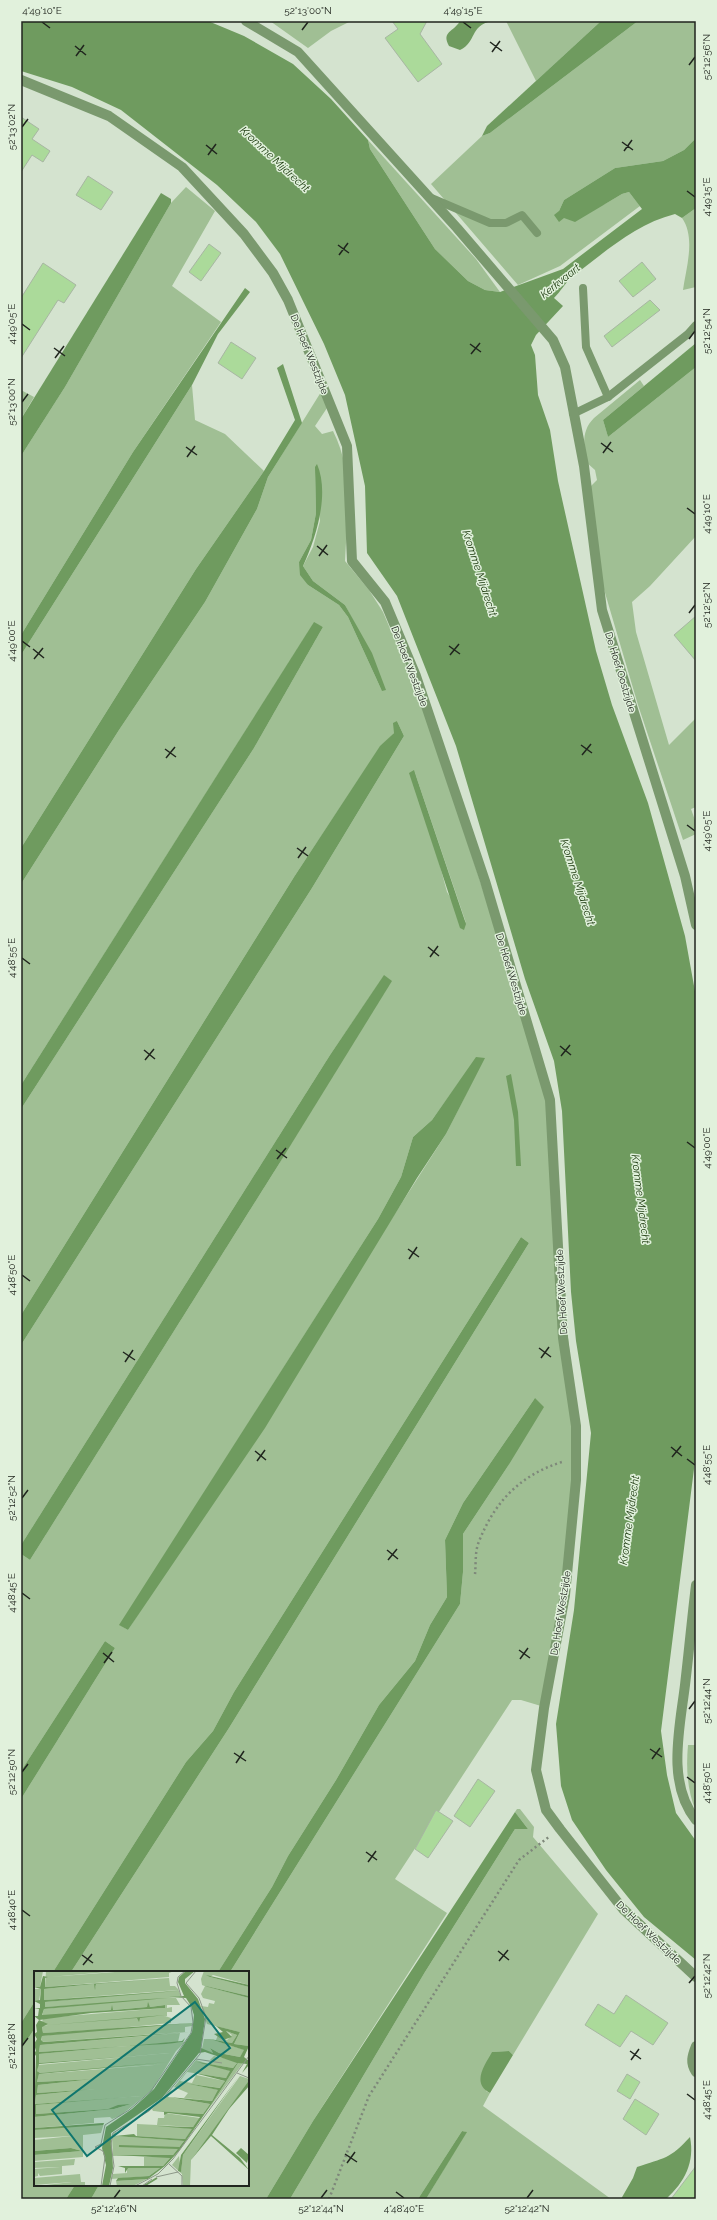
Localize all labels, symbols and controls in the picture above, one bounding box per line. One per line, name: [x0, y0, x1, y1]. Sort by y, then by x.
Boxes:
text: 4°49'10"E: [22, 5, 62, 16]
text: 52°13'00"N: [284, 5, 332, 16]
text: 4°49'15"E: [444, 5, 482, 16]
text: 52°12'56"N: [701, 34, 712, 80]
text: 52°13'02"N: [6, 104, 17, 150]
water label: Kromme Mijdrecht: [237, 124, 312, 195]
text: 4°49'15"E: [701, 178, 712, 216]
water label: Kerkvaart: [538, 261, 583, 301]
text: 4°49'05"E: [6, 304, 17, 344]
text: 52°12'54"N: [701, 308, 712, 354]
street label: De Hoef Westzijde: [288, 313, 331, 396]
text: 52°13'00"N: [6, 378, 17, 426]
text: 4°49'10"E: [701, 494, 712, 534]
water label: Kromme Mijdrecht: [459, 528, 500, 618]
text: 52°12'52"N: [701, 582, 712, 628]
text: 4°49'00"E: [6, 620, 17, 662]
street label: De Hoef Westzijde: [389, 624, 430, 708]
street label: De Hoef Oostzijde: [603, 631, 638, 714]
text: 4°49'05"E: [701, 811, 712, 851]
water label: Kromme Mijdrecht: [557, 837, 598, 927]
street label: De Hoef Westzijde: [494, 932, 529, 1017]
text: 4°48'55"E: [6, 938, 17, 978]
text: 4°49'00"E: [701, 1127, 712, 1169]
water label: Kromme Mijdrecht: [629, 1154, 653, 1245]
street label: De Hoef Westzijde: [554, 1249, 569, 1335]
text: 4°48'50"E: [6, 1255, 17, 1295]
text: 4°48'55"E: [701, 1445, 712, 1485]
water label: Kromme Mijdrecht: [617, 1474, 642, 1566]
text: 52°12'52"N: [6, 1475, 17, 1521]
street label: De Hoef Westzijde: [548, 1570, 573, 1656]
text: 4°48'45"E: [6, 1573, 17, 1613]
text: 52°12'44"N: [701, 1678, 712, 1724]
text: 52°12'50"N: [6, 1749, 17, 1795]
text: 4°48'50"E: [701, 1763, 712, 1803]
text: 4°48'40"E: [6, 1890, 17, 1930]
street label: De Hoef Westzijde: [614, 1899, 683, 1966]
text: 52°12'42"N: [701, 1953, 712, 1999]
inset map: [34, 1971, 249, 2186]
text: 52°12'48"N: [6, 2023, 17, 2069]
text: 4°48'45"E: [701, 2080, 712, 2120]
text: 52°12'46"N: [91, 2203, 137, 2214]
text: 52°12'44"N: [298, 2203, 344, 2214]
text: 4°48'40"E: [384, 2203, 424, 2214]
text: 52°12'42"N: [504, 2203, 550, 2214]

